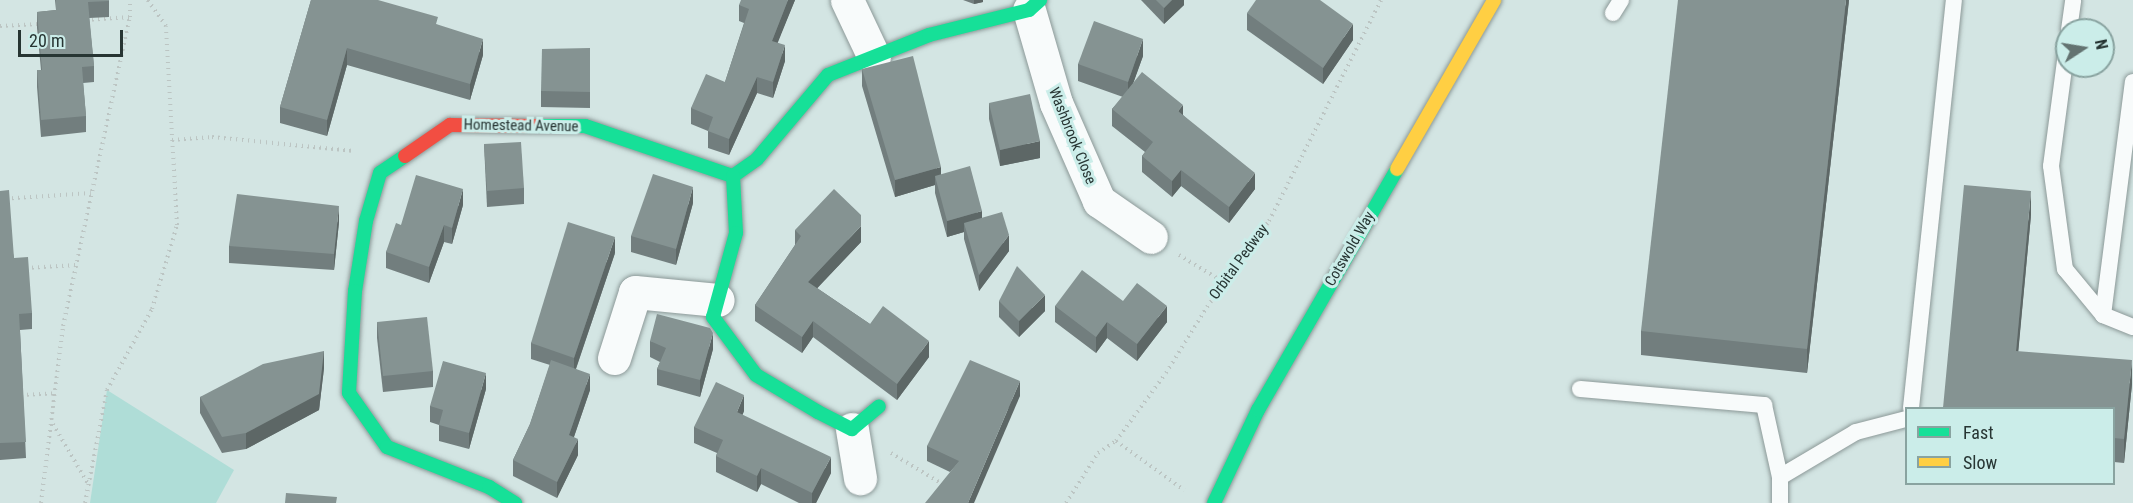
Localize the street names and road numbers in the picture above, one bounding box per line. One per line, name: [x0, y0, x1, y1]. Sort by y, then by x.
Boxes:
street label: Washbrook Close: [1044, 85, 1100, 187]
street label: Homestead Avenue: [463, 116, 579, 136]
street label: Cotswold Way: [1321, 208, 1379, 290]
street label: Orbital Pedway: [1206, 221, 1272, 303]

